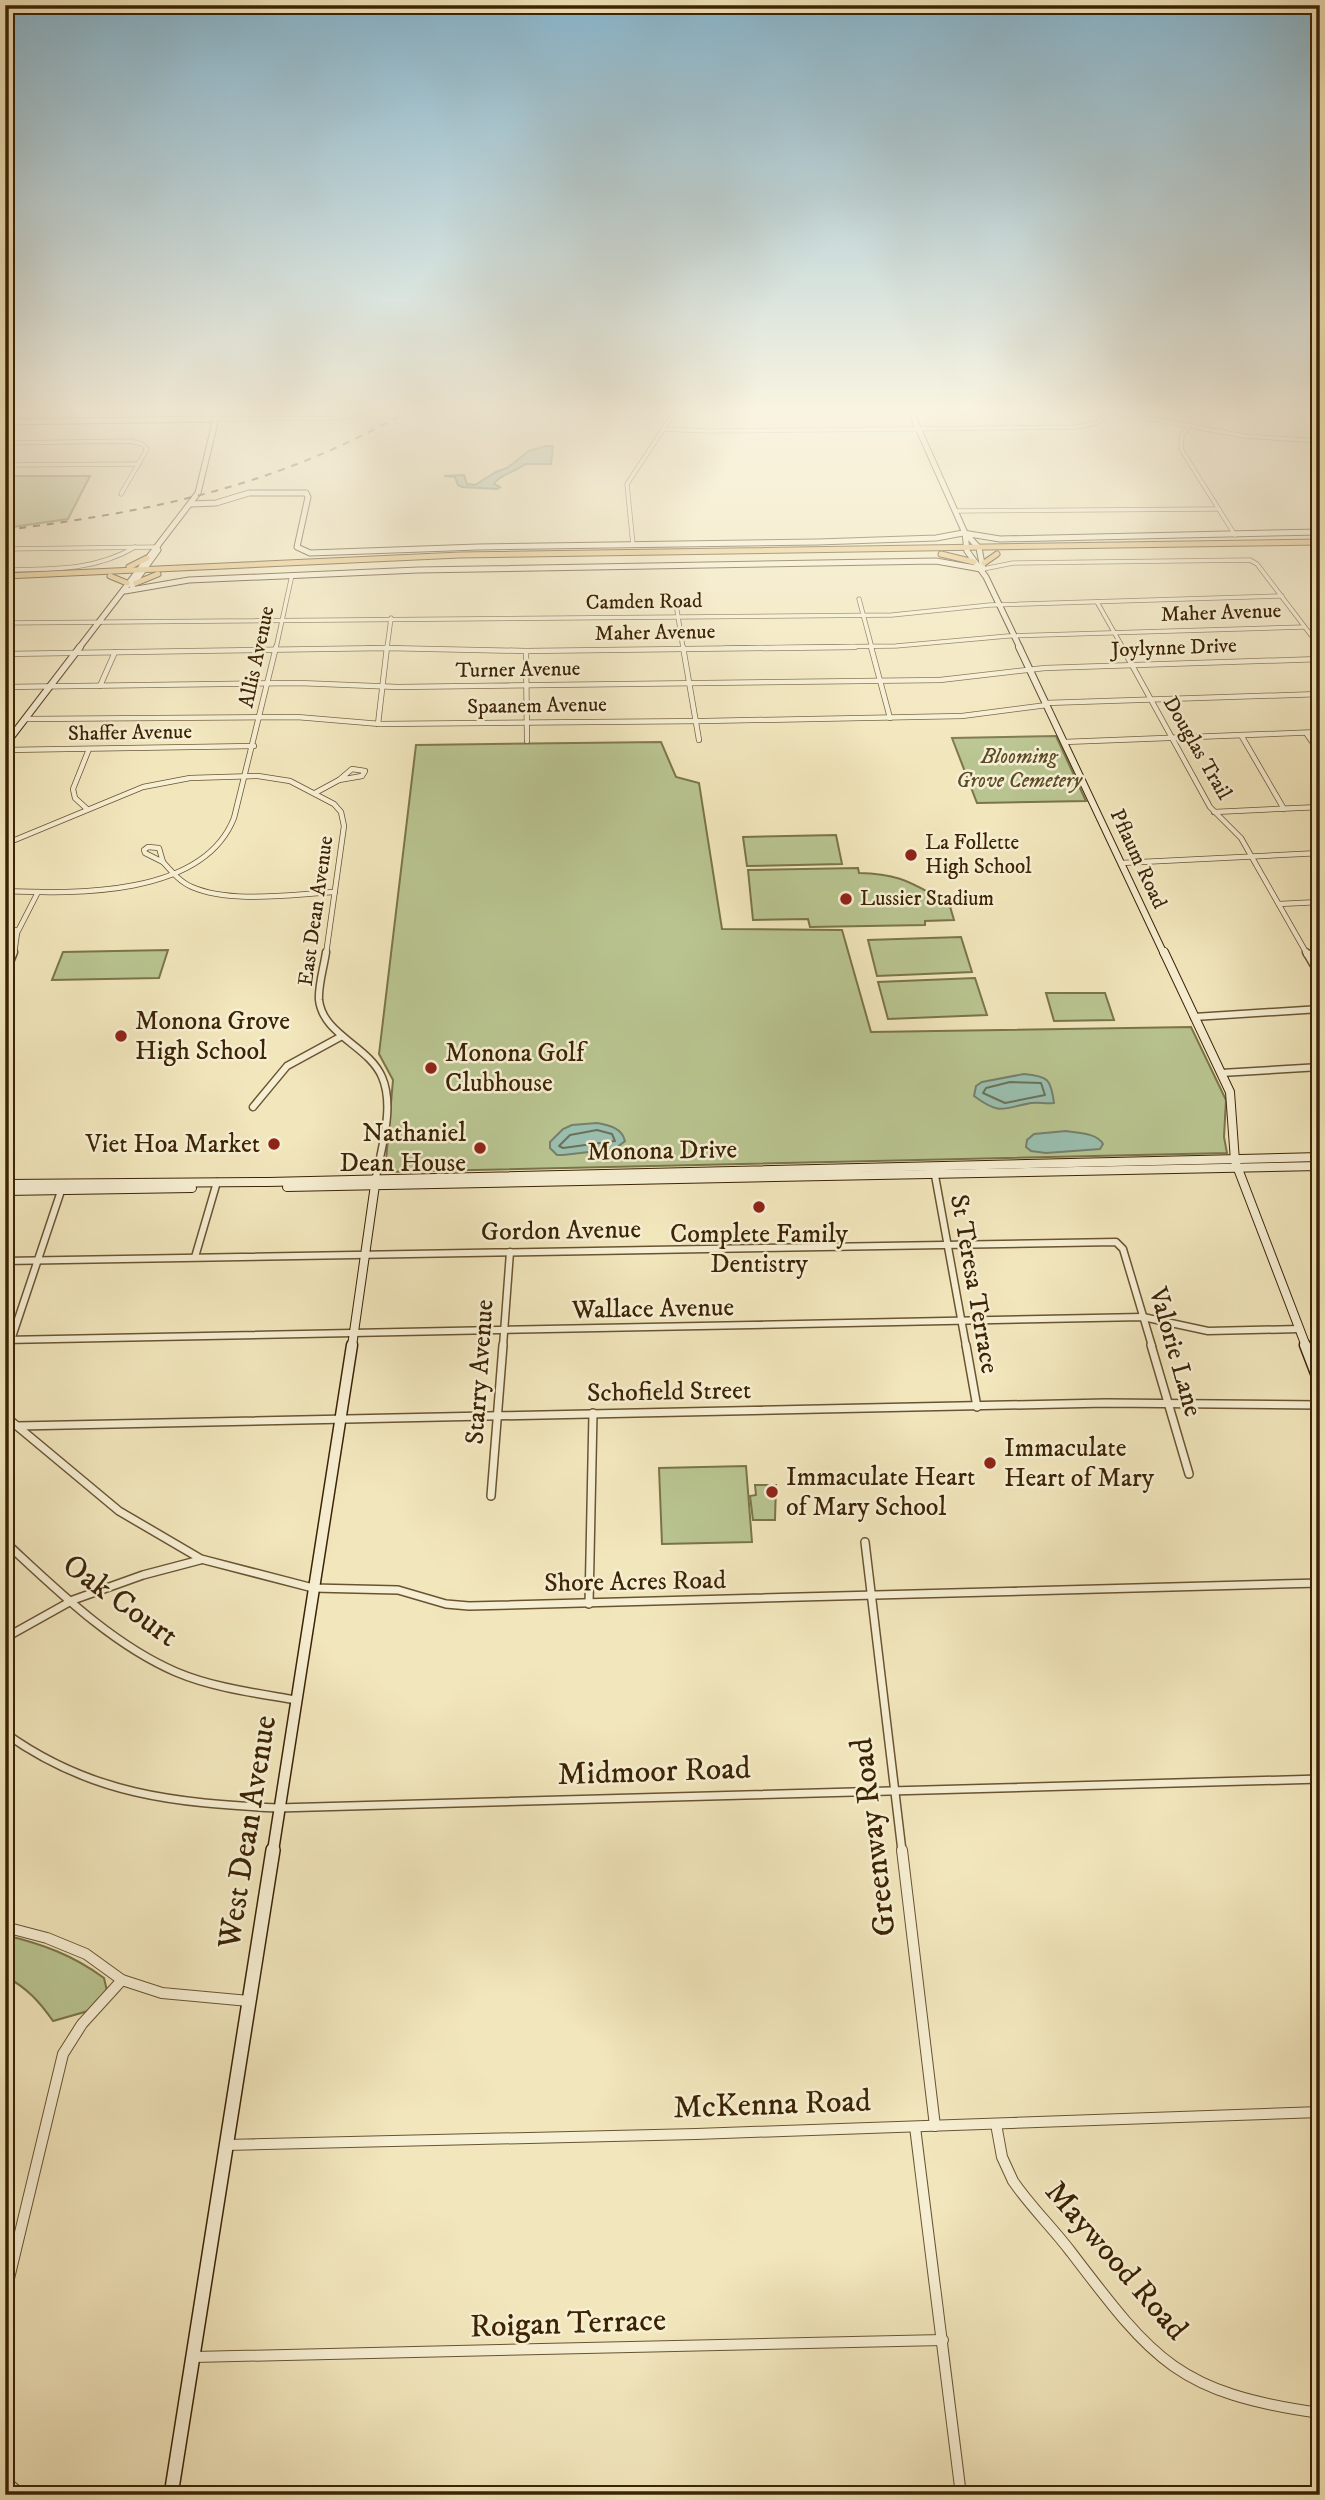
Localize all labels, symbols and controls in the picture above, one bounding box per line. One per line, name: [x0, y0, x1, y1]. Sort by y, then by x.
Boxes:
street label: Camden Road: [585, 588, 703, 616]
street label: Maher Avenue: [1160, 598, 1282, 628]
street label: Allis Avenue: [234, 603, 281, 710]
street label: Maher Avenue: [594, 619, 716, 647]
street label: Joylynne Drive: [1109, 633, 1238, 663]
street label: Turner Avenue: [455, 656, 581, 684]
street label: Spaanem Avenue: [467, 692, 607, 720]
street label: Douglas Trail: [1157, 692, 1237, 805]
street label: Shaffer Avenue: [68, 719, 193, 747]
park label: Blooming Grove Cemetery: [956, 744, 1083, 794]
street label: Pflaum Road: [1104, 805, 1173, 913]
place label: La Follette High School: [925, 830, 1032, 880]
street label: East Dean Avenue: [293, 834, 339, 988]
marker: La Follette High School: [903, 847, 919, 863]
place label: Lussier Stadium: [860, 886, 994, 912]
marker: Lussier Stadium: [838, 891, 854, 907]
place label: Monona Grove High School: [135, 1005, 290, 1068]
marker: Monona Grove High School: [113, 1028, 129, 1044]
place label: Monona Golf Clubhouse: [445, 1037, 588, 1100]
marker: Monona Golf Clubhouse: [423, 1060, 439, 1076]
place label: Nathaniel Dean House: [340, 1117, 466, 1180]
place label: Viet Hoa Market: [85, 1128, 260, 1161]
street label: Monona Drive: [587, 1133, 737, 1169]
marker: Viet Hoa Market: [266, 1136, 282, 1152]
marker: Nathaniel Dean House: [472, 1140, 488, 1156]
street label: St Teresa Terrace: [942, 1192, 1006, 1376]
marker: Complete Family Dentistry: [751, 1199, 767, 1215]
street label: Gordon Avenue: [481, 1213, 641, 1249]
place label: Complete Family Dentistry: [670, 1218, 849, 1281]
street label: Valorie Lane: [1141, 1283, 1209, 1420]
street label: Wallace Avenue: [570, 1291, 735, 1327]
street label: Starry Avenue: [458, 1298, 502, 1446]
street label: Schofield Street: [587, 1374, 751, 1410]
place label: Immaculate Heart of Mary: [1004, 1432, 1155, 1495]
marker: Immaculate Heart of Mary: [982, 1455, 998, 1471]
place label: Immaculate Heart of Mary School: [786, 1461, 975, 1524]
marker: Immaculate Heart of Mary School: [764, 1484, 780, 1500]
street label: Oak Court: [54, 1546, 186, 1656]
street label: Shore Acres Road: [544, 1564, 726, 1600]
street label: West Dean Avenue: [210, 1713, 286, 1952]
street label: Greenway Road: [842, 1736, 906, 1938]
street label: Midmoor Road: [557, 1749, 751, 1795]
street label: McKenna Road: [672, 2082, 872, 2128]
street label: Maywood Road: [1036, 2173, 1196, 2349]
street label: Roigan Terrace: [469, 2301, 667, 2347]

